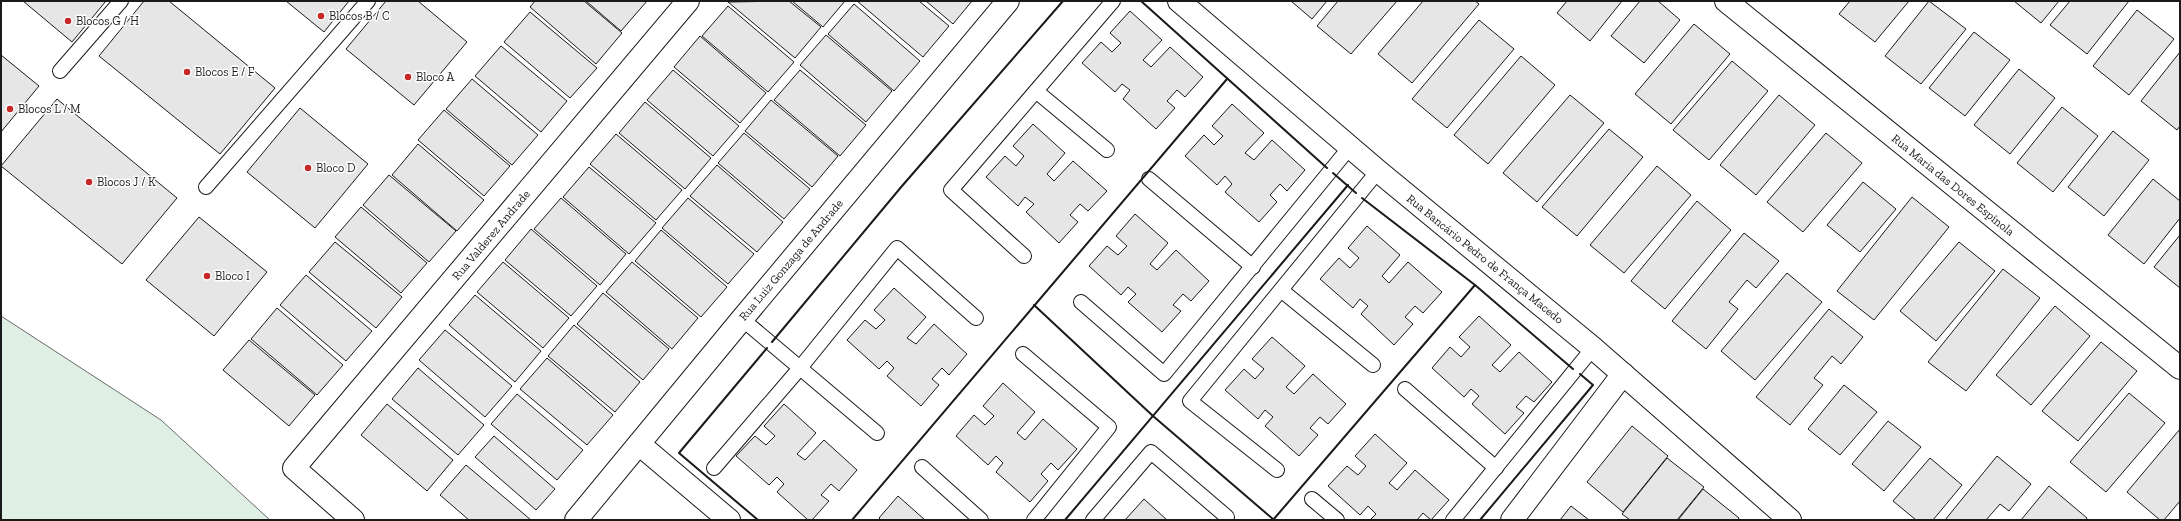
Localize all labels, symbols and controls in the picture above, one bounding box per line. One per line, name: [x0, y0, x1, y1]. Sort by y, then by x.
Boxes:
place label: Blocos B / C: [329, 9, 390, 23]
marker: Blocos B / C: [316, 11, 326, 21]
place label: Blocos G / H: [76, 14, 139, 28]
marker: Blocos G / H: [63, 16, 73, 26]
place label: Blocos E / F: [195, 65, 255, 79]
marker: Blocos E / F: [182, 67, 192, 77]
place label: Bloco A: [416, 70, 455, 84]
marker: Bloco A: [403, 72, 413, 82]
place label: Blocos L / M: [18, 102, 81, 116]
marker: Blocos L / M: [5, 104, 15, 114]
street label: Rua Maria das Dores Espínola: [1889, 131, 2017, 239]
place label: Bloco D: [316, 161, 355, 175]
marker: Bloco D: [303, 163, 313, 173]
place label: Blocos J / K: [97, 175, 156, 189]
marker: Blocos J / K: [84, 177, 94, 187]
street label: Rua Valderez Andrade: [449, 187, 533, 283]
street label: Rua Bancário Pedro de França Macedo: [1404, 191, 1566, 327]
street label: Rua Luiz Gonzaga de Andrade: [736, 196, 846, 324]
place label: Bloco I: [215, 269, 250, 283]
marker: Bloco I: [202, 271, 212, 281]

